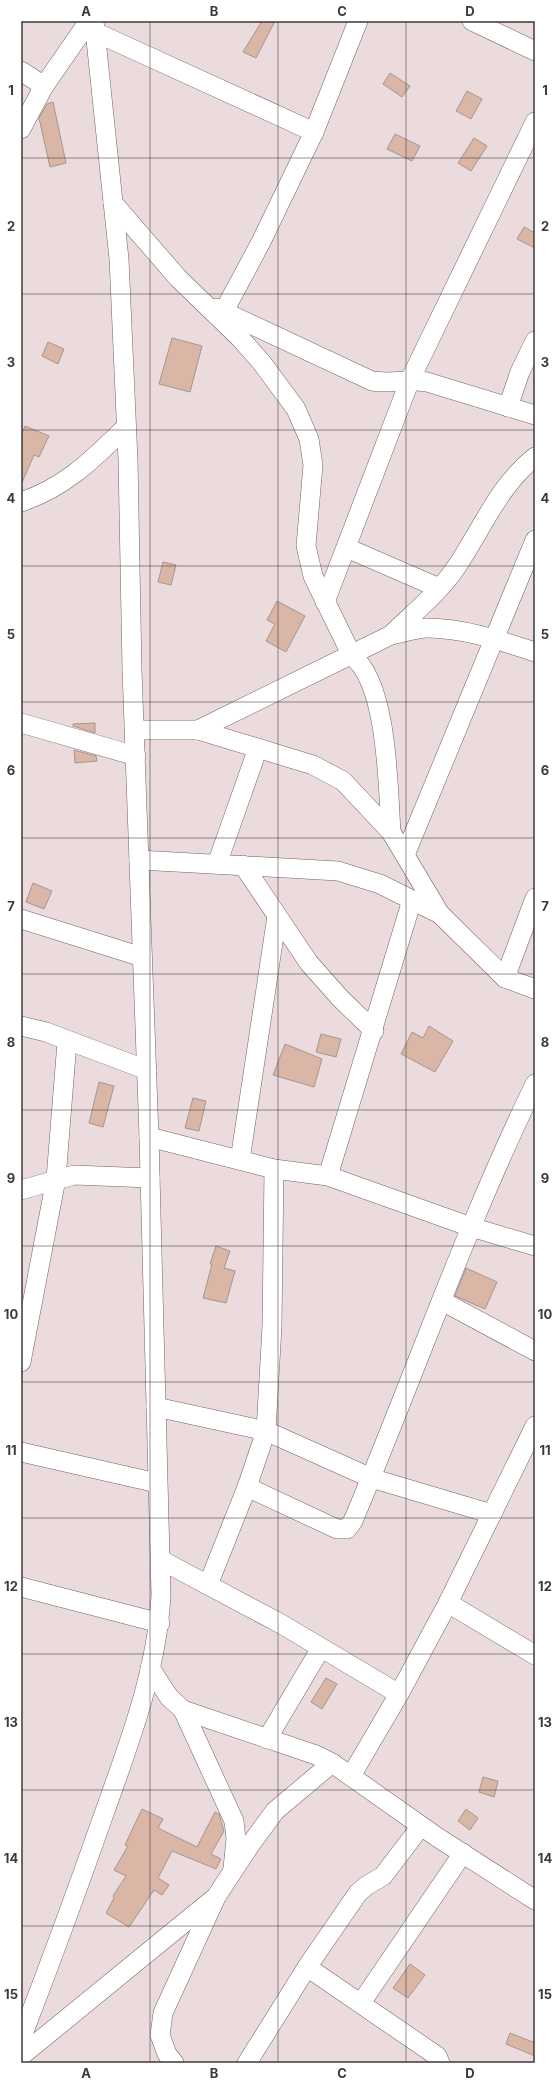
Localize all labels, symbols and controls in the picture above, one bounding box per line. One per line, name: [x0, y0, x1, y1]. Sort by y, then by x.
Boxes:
text: A: [81, 3, 91, 19]
text: B: [210, 3, 219, 19]
text: C: [337, 3, 347, 19]
text: D: [465, 3, 475, 19]
text: 1: [8, 82, 14, 98]
text: 1: [542, 82, 548, 98]
text: 2: [7, 218, 15, 234]
text: 2: [541, 218, 549, 234]
text: 3: [7, 354, 15, 370]
text: 3: [541, 354, 549, 370]
text: 4: [7, 490, 16, 506]
text: 4: [541, 490, 550, 506]
text: 5: [7, 626, 15, 642]
text: 5: [541, 626, 549, 642]
text: 6: [7, 762, 15, 778]
text: 6: [541, 762, 549, 778]
text: 7: [7, 898, 15, 914]
text: 7: [541, 898, 549, 914]
text: 8: [7, 1034, 15, 1050]
text: 8: [541, 1034, 549, 1050]
text: 9: [7, 1170, 15, 1186]
text: 9: [541, 1170, 549, 1186]
text: 10: [4, 1306, 18, 1322]
text: 10: [538, 1306, 552, 1322]
text: 11: [5, 1442, 17, 1458]
text: 11: [539, 1442, 551, 1458]
text: 12: [4, 1578, 18, 1594]
text: 12: [538, 1578, 552, 1594]
text: 13: [4, 1714, 18, 1730]
text: 13: [538, 1714, 552, 1730]
text: 14: [4, 1850, 18, 1866]
text: 14: [538, 1850, 552, 1866]
text: 15: [4, 1986, 18, 2002]
text: 15: [538, 1986, 552, 2002]
text: A: [81, 2065, 91, 2081]
text: B: [210, 2065, 219, 2081]
text: C: [337, 2065, 347, 2081]
text: D: [465, 2065, 475, 2081]

